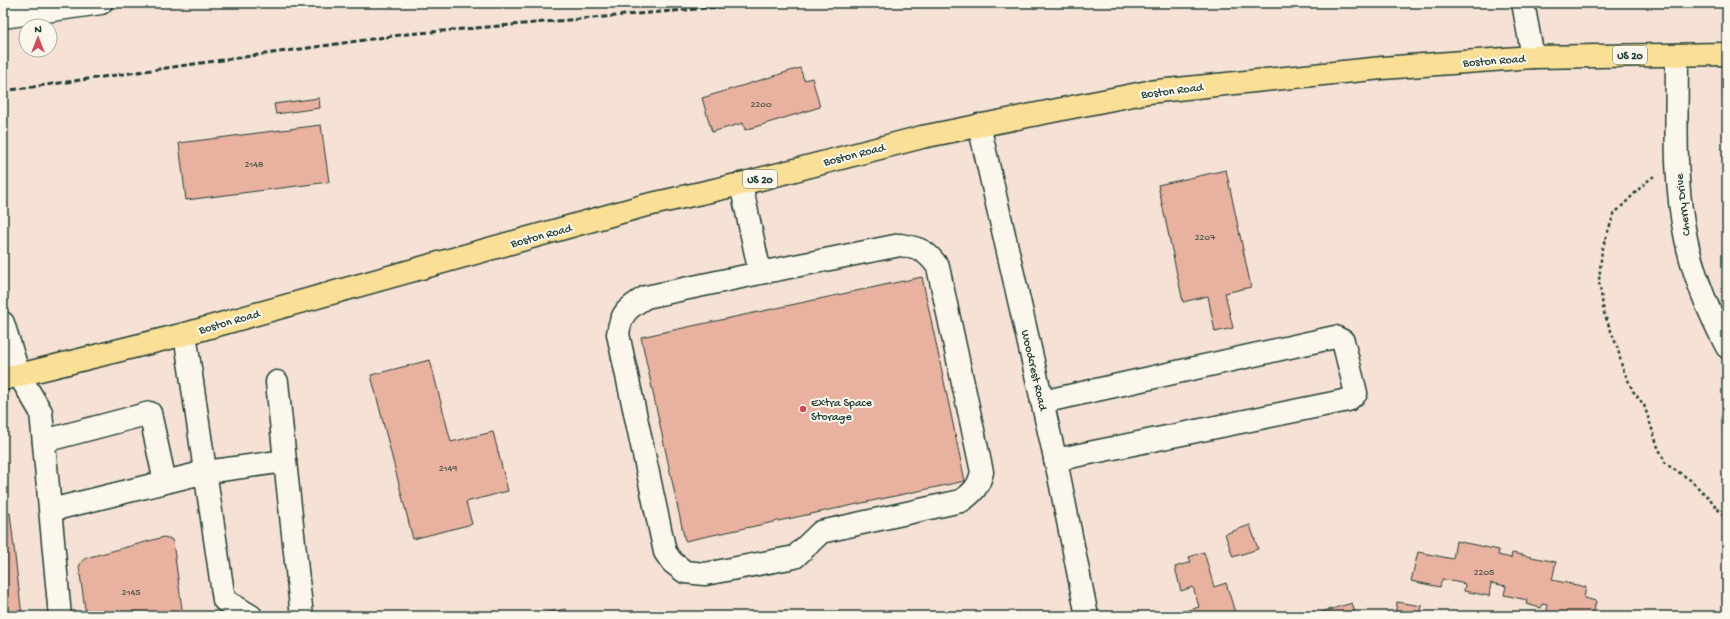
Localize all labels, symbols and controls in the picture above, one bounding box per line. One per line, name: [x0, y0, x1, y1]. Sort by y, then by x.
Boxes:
north arrow: [18, 18, 58, 58]
text: N: [34, 24, 42, 36]
road number: US 20: [1613, 46, 1647, 64]
street label: Boston Road: [1461, 53, 1527, 71]
street label: Boston Road: [1139, 81, 1205, 103]
house number: 2200: [750, 99, 772, 111]
street label: Boston Road: [821, 141, 888, 171]
house number: 2148: [244, 159, 264, 171]
road number: US 20: [743, 170, 777, 188]
street label: Cherry Drive: [1673, 172, 1695, 237]
street label: Boston Road: [508, 222, 575, 252]
house number: 2207: [1195, 232, 1216, 244]
street label: Boston Road: [197, 307, 263, 339]
street label: Woodcrest Road: [1017, 329, 1049, 413]
place label: Extra Space Storage: [811, 397, 873, 425]
marker: Extra Space Storage: [798, 404, 808, 414]
house number: 2149: [439, 463, 457, 475]
house number: 2205: [1474, 567, 1494, 579]
house number: 2145: [122, 587, 140, 599]

